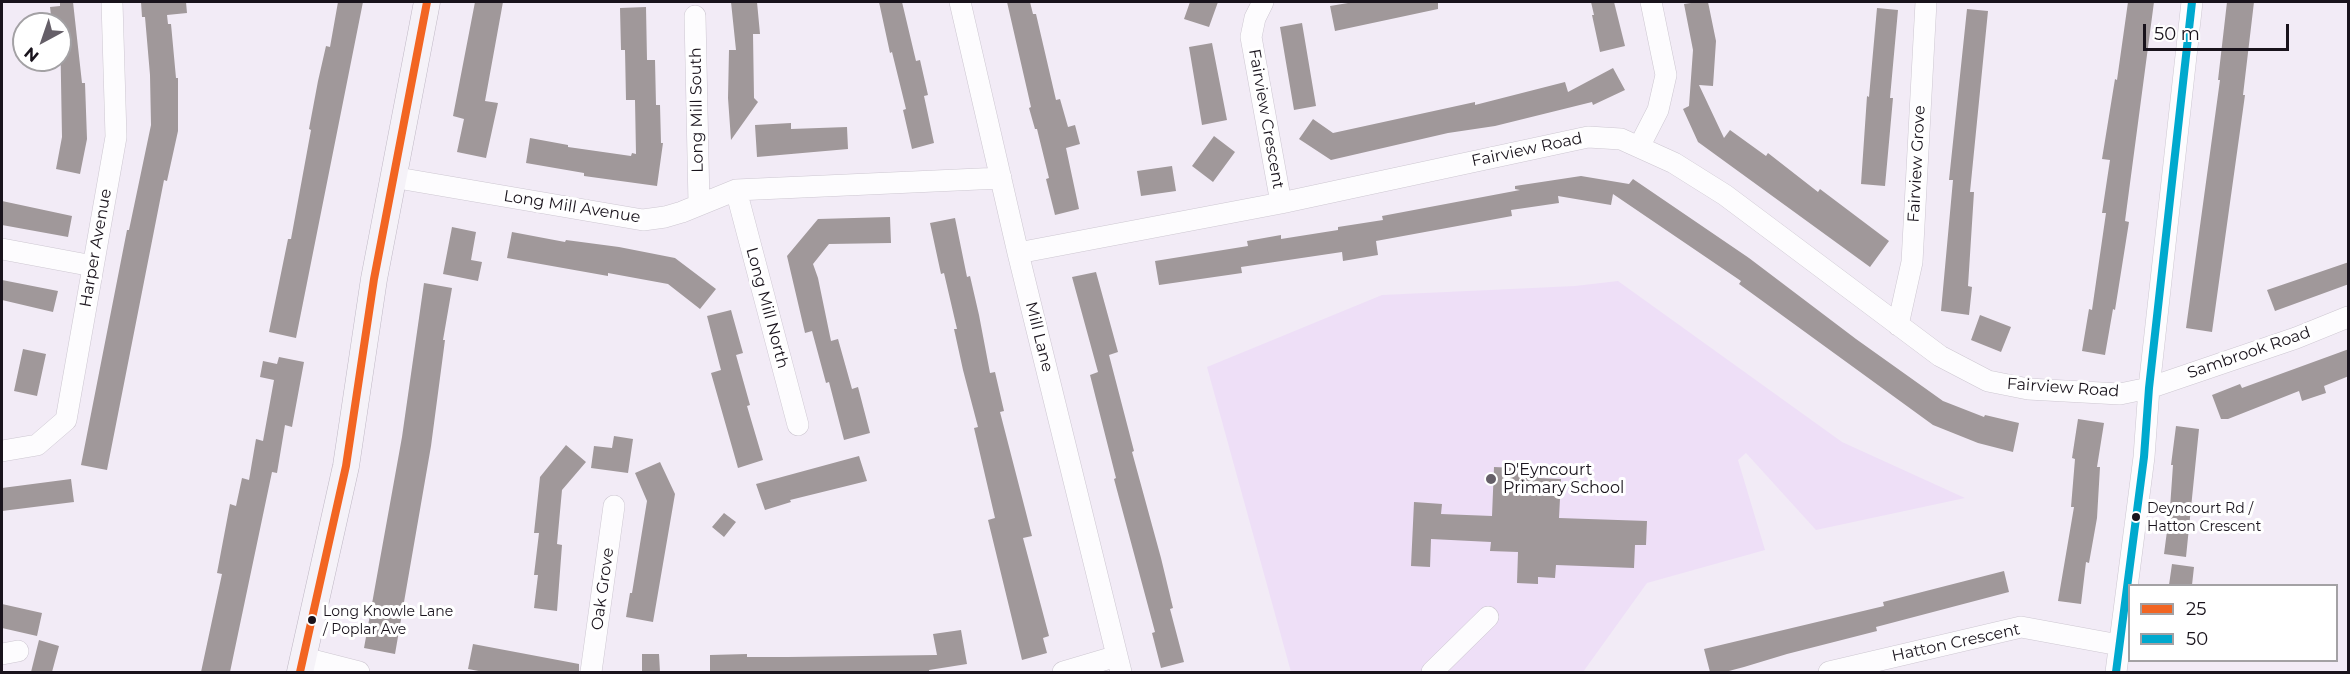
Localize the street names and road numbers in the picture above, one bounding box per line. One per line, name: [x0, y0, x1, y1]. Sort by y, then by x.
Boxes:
street label: Long Mill South: [686, 47, 708, 173]
street label: Fairview Crescent: [1244, 48, 1288, 190]
street label: Fairview Grove: [1904, 105, 1930, 223]
street label: Fairview Road: [1470, 129, 1584, 171]
street label: Harper Avenue: [76, 187, 116, 309]
street label: Long Mill Avenue: [502, 187, 642, 227]
street label: Long Mill North: [742, 245, 792, 371]
street label: Mill Lane: [1021, 300, 1057, 374]
street label: Sambrook Road: [2185, 323, 2313, 383]
street label: Fairview Road: [2006, 374, 2120, 402]
street label: Oak Grove: [588, 547, 618, 631]
street label: Hatton Crescent: [1890, 620, 2022, 666]

